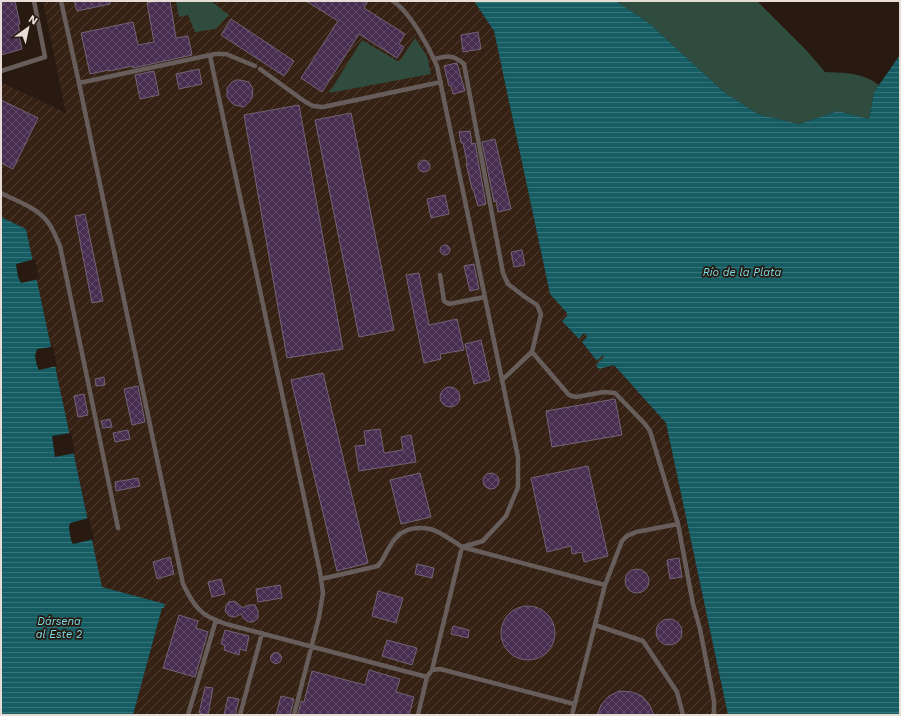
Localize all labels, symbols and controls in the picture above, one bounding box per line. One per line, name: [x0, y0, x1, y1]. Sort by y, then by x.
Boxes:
north arrow: [8, 8, 48, 48]
text: N: [26, 12, 40, 28]
water label: Río de la Plata: [703, 266, 781, 279]
water label: Dársena al Este 2: [36, 615, 82, 641]

